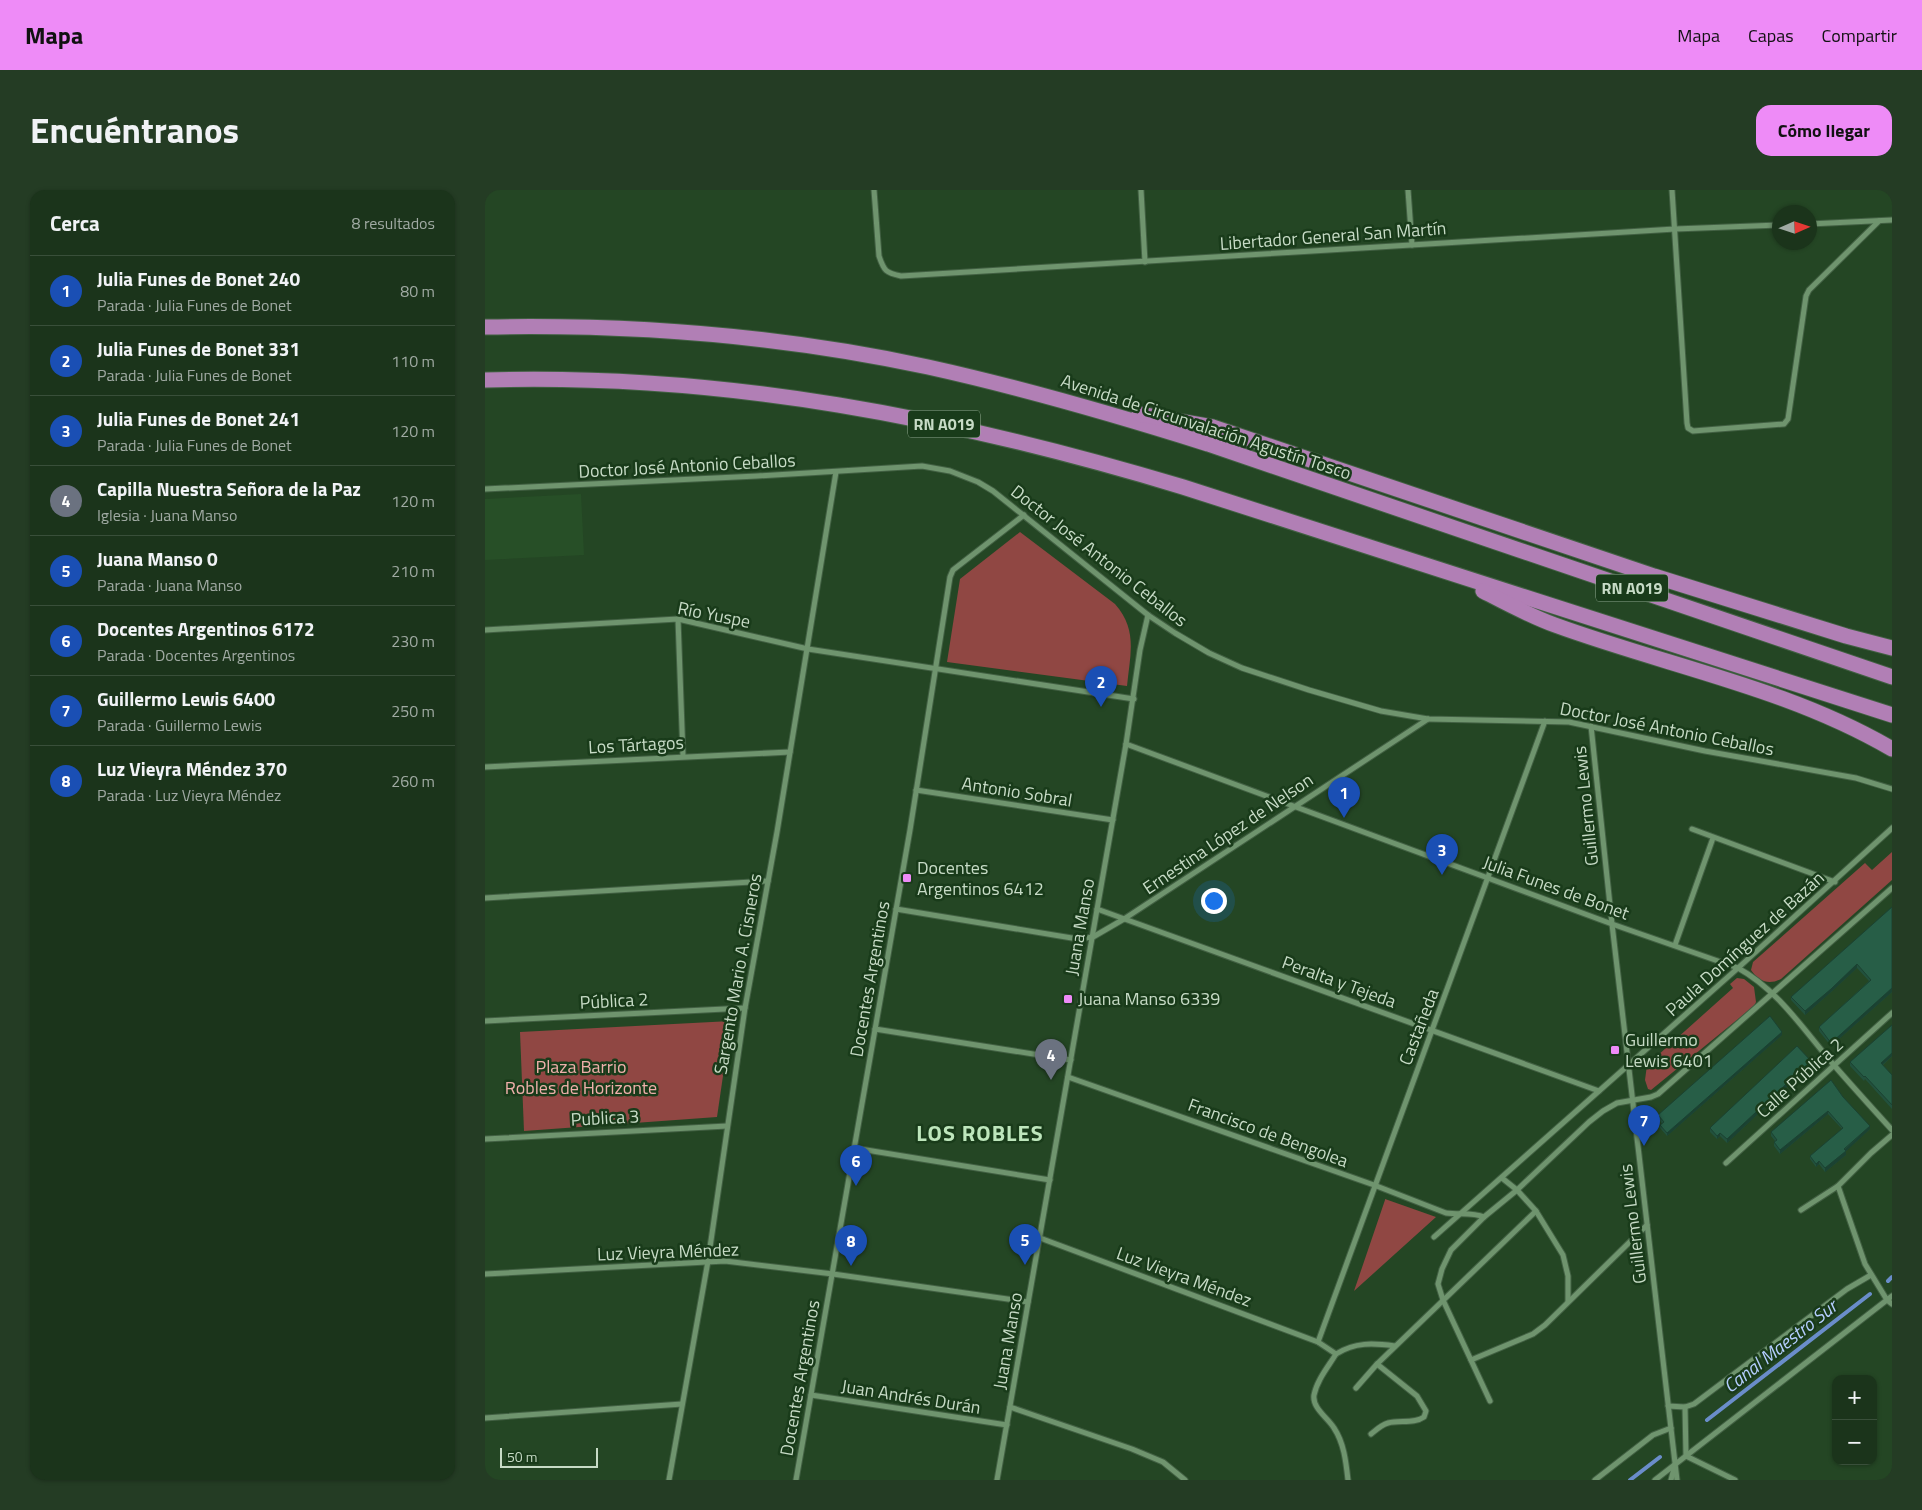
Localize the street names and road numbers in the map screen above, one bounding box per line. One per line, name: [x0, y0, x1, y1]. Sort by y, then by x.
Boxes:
street label: Libertador General San Martín: [1219, 214, 1447, 257]
street label: Avenida de Circunvalación Agustín Tosco: [1058, 367, 1355, 486]
road number: RN A019: [908, 410, 980, 438]
street label: Doctor José Antonio Ceballos: [578, 446, 796, 485]
street label: Doctor José Antonio Ceballos: [1005, 478, 1193, 633]
road number: RN A019: [1596, 574, 1668, 602]
street label: Río Yuspe: [675, 594, 753, 635]
street label: Doctor José Antonio Ceballos: [1558, 694, 1776, 763]
street label: Los Tártagos: [587, 729, 685, 760]
street label: Guillermo Lewis: [1566, 745, 1605, 867]
street label: Ernestina López de Nelson: [1137, 766, 1318, 901]
street label: Antonio Sobral: [960, 769, 1074, 814]
street label: Julia Funes de Bonet: [1479, 849, 1634, 927]
street label: Paula Domínguez de Bazán: [1659, 865, 1830, 1022]
street label: Sargento Mario A. Cisneros: [707, 871, 768, 1077]
street label: Juana Manso: [1058, 876, 1101, 978]
street label: Docentes Argentinos: [843, 899, 897, 1059]
street label: Peralta y Tejeda: [1278, 948, 1400, 1015]
street label: Pública 2: [579, 985, 649, 1016]
street label: Castañeda: [1392, 985, 1445, 1069]
street label: Calle Pública 2: [1750, 1031, 1849, 1124]
street label: Francisco de Bengolea: [1184, 1091, 1352, 1174]
street label: Publica 3: [570, 1102, 640, 1133]
street label: Guillermo Lewis: [1612, 1163, 1653, 1285]
street label: Luz Vieyra Méndez: [597, 1236, 739, 1267]
street label: Luz Vieyra Méndez: [1113, 1240, 1256, 1314]
street label: Juana Manso: [986, 1290, 1029, 1392]
street label: Docentes Argentinos: [773, 1298, 827, 1458]
street label: Juan Andrés Durán: [839, 1372, 983, 1421]

